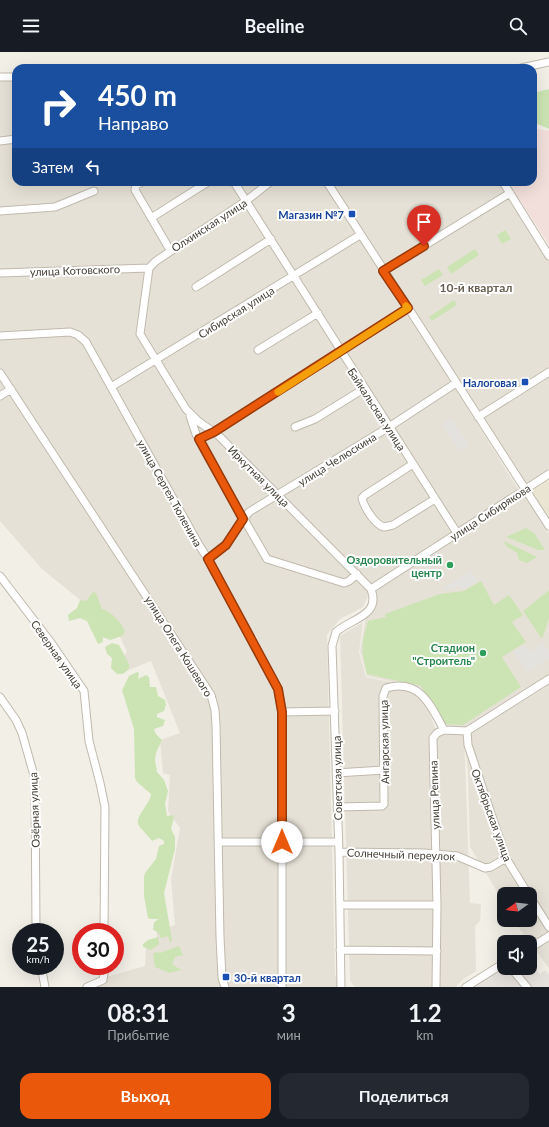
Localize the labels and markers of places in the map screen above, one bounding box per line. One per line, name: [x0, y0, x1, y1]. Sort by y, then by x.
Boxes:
pin: [407, 205, 441, 246]
place label: Магазин №7: [278, 208, 344, 221]
marker: Магазин №7: [347, 209, 357, 219]
place label: Налоговая: [463, 376, 517, 389]
marker: Налоговая: [520, 377, 530, 387]
place label: Оздоровительный центр: [347, 553, 442, 579]
marker: Оздоровительный центр: [445, 560, 455, 570]
place label: Стадион "Строитель": [412, 641, 475, 667]
marker: Стадион "Строитель": [478, 648, 488, 658]
place label: 30-й квартал: [234, 971, 301, 984]
marker: 30-й квартал: [221, 972, 231, 982]

